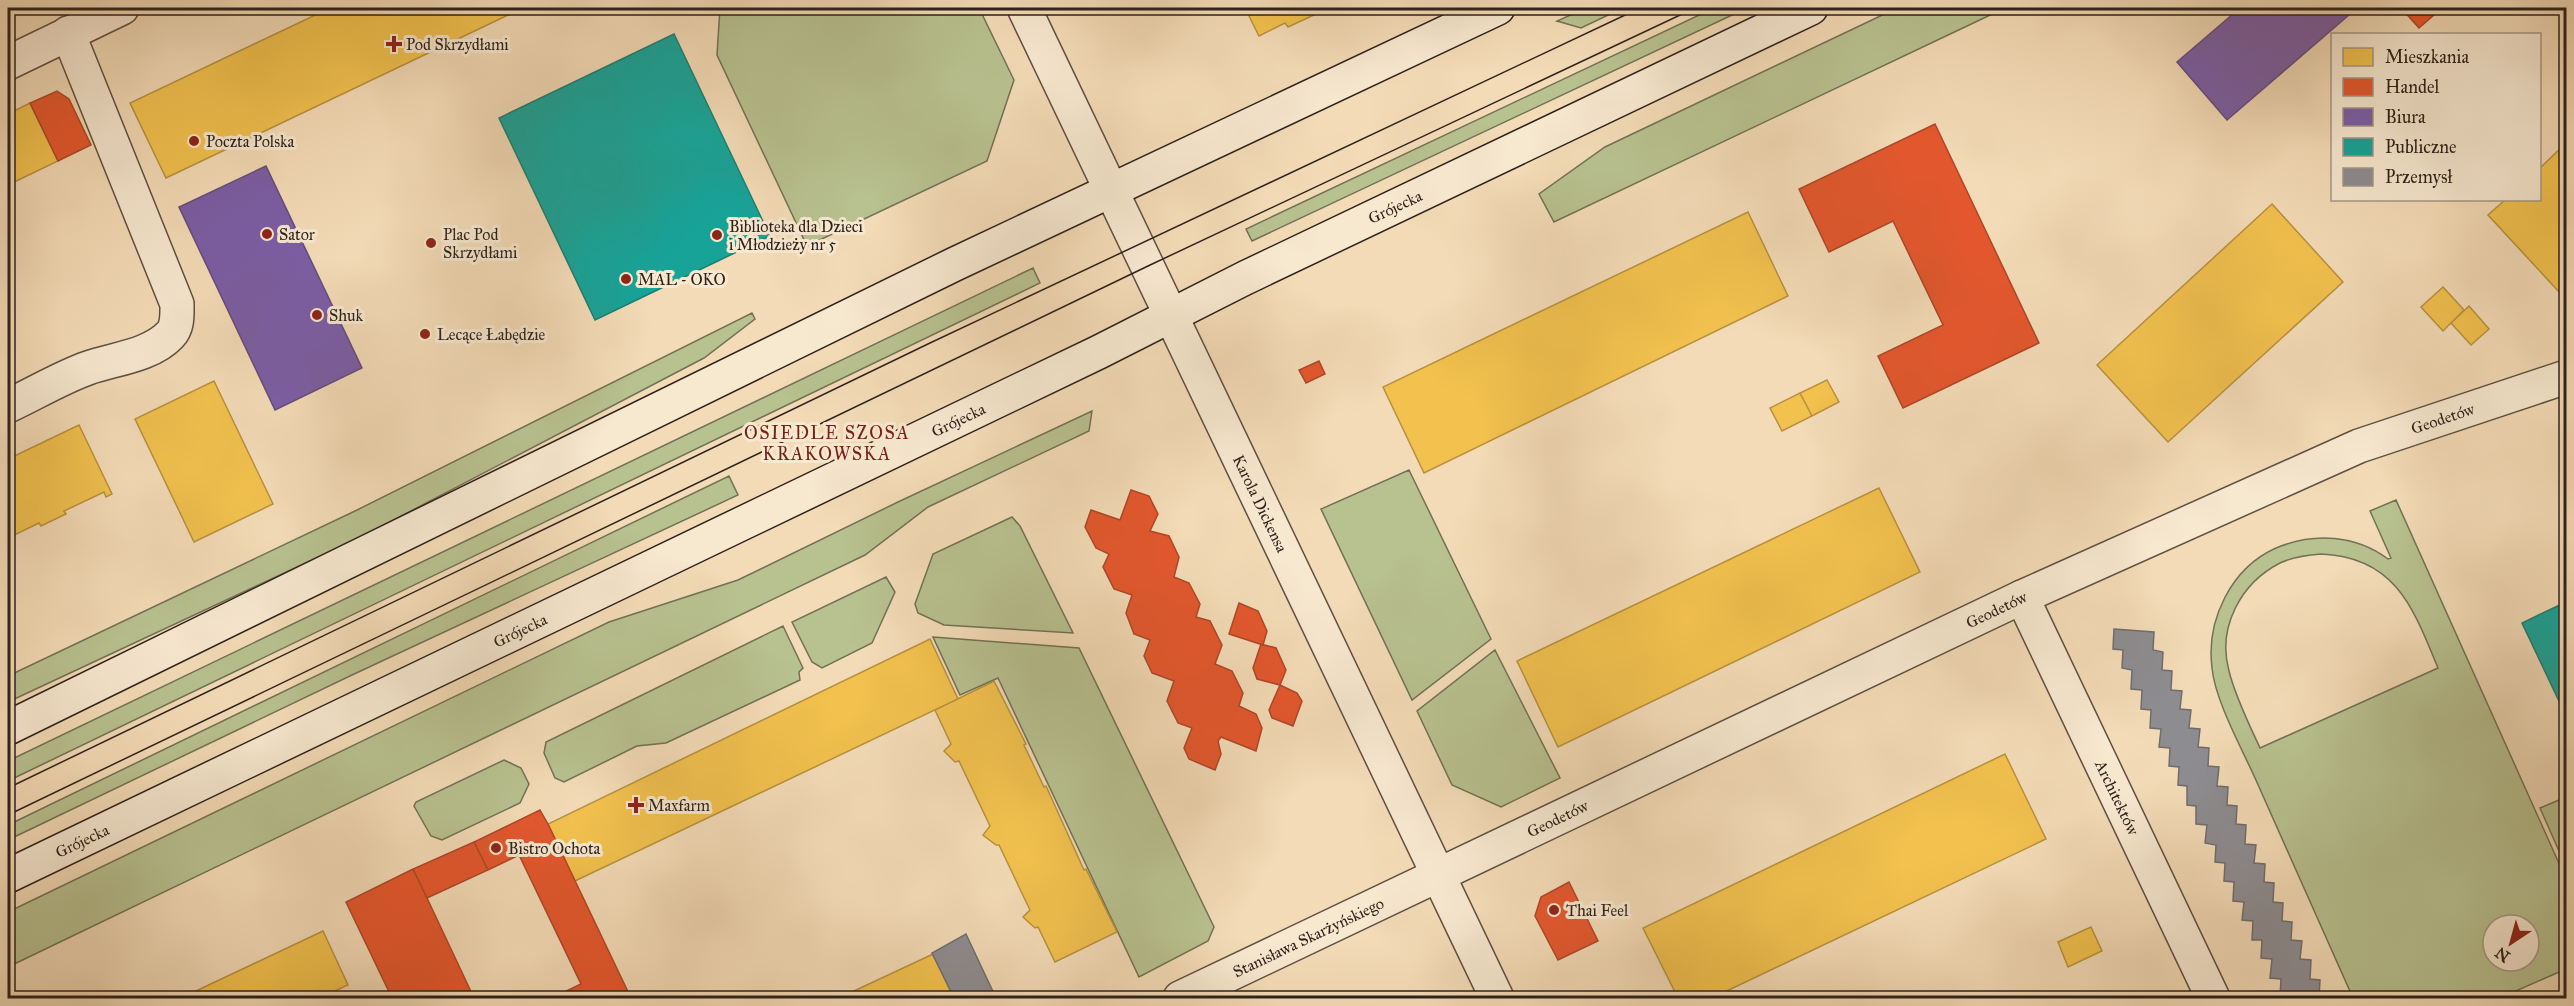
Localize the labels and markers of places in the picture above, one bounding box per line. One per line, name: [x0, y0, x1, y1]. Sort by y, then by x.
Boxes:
place label: Pod Skrzydłami: [406, 35, 509, 54]
marker: Pod Skrzydłami: [387, 37, 401, 51]
place label: Poczta Polska: [206, 132, 294, 151]
marker: Poczta Polska: [187, 134, 201, 148]
place label: Biblioteka dla Dzieci i Młodzieży nr 5: [729, 217, 864, 254]
place label: Sator: [279, 225, 315, 244]
place label: Plac Pod Skrzydłami: [443, 225, 518, 262]
marker: Sator: [260, 227, 274, 241]
marker: Biblioteka dla Dzieci i Młodzieży nr 5: [710, 228, 724, 242]
marker: Plac Pod Skrzydłami: [424, 236, 438, 250]
place label: MAL - OKO: [638, 270, 726, 289]
marker: MAL - OKO: [619, 272, 633, 286]
place label: Shuk: [329, 306, 364, 325]
marker: Shuk: [310, 308, 324, 322]
place label: Lecące Łabędzie: [437, 325, 546, 344]
marker: Lecące Łabędzie: [418, 327, 432, 341]
place label: Maxfarm: [648, 796, 711, 815]
marker: Maxfarm: [629, 798, 643, 812]
place label: Bistro Ochota: [508, 839, 601, 858]
marker: Bistro Ochota: [489, 841, 503, 855]
place label: Thai Feel: [1566, 901, 1629, 920]
marker: Thai Feel: [1547, 903, 1561, 917]

